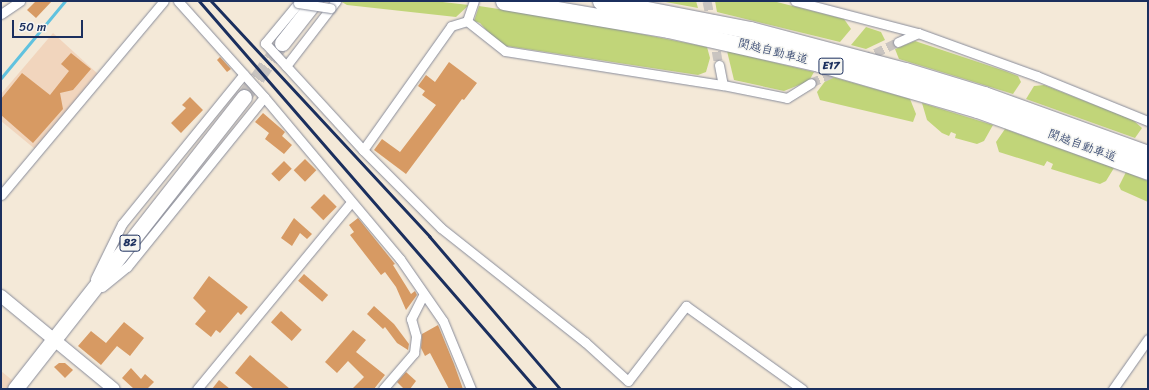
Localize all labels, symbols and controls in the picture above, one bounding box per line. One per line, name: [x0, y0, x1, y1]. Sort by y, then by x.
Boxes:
scale bar: [14, 12, 85, 38]
text: 50 m: [19, 16, 46, 38]
street label: 関越自動車道: [736, 36, 810, 68]
road number: E17: [818, 57, 844, 75]
street label: 関越自動車道: [1046, 127, 1118, 165]
road number: 82: [119, 234, 141, 252]

